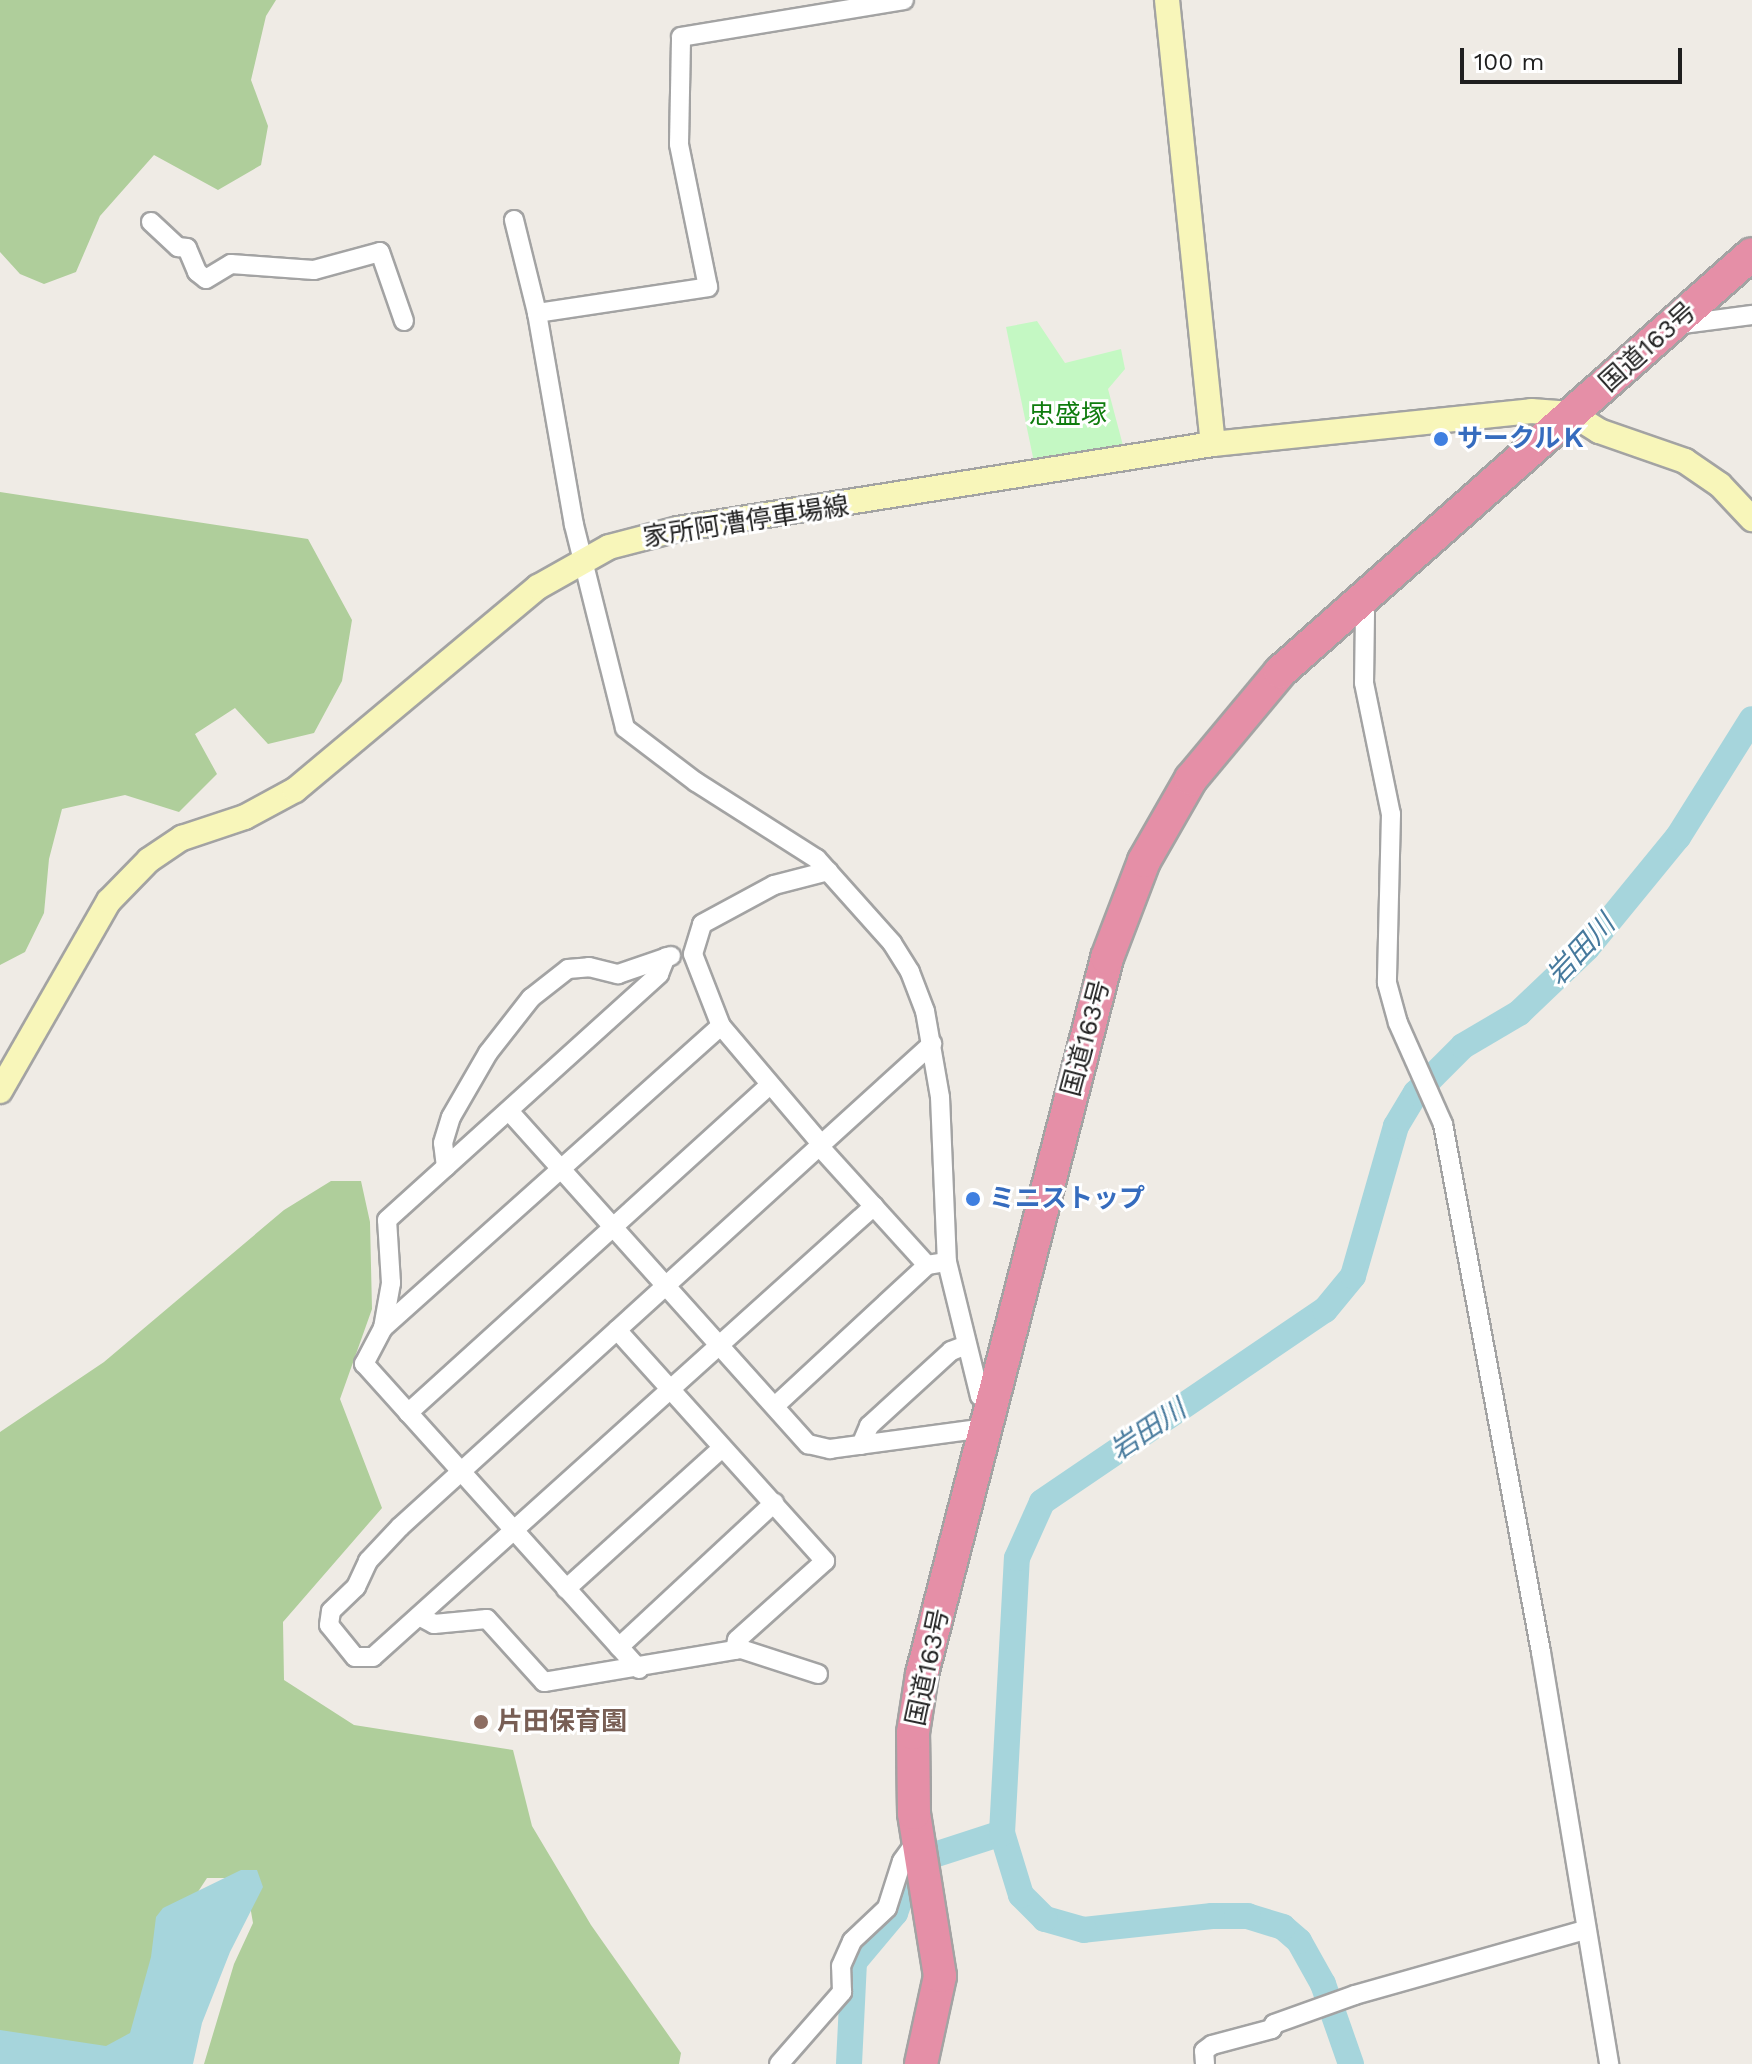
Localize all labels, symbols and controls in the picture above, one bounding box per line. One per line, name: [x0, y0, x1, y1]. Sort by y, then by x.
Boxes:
scale bar: [1464, 32, 1686, 82]
text: 100 m: [1474, 48, 1544, 76]
street label: 国道163号: [1593, 296, 1703, 398]
park label: 忠盛塚: [1029, 399, 1107, 431]
place label: サークルＫ: [1457, 423, 1587, 455]
marker: サークルＫ: [1432, 430, 1450, 448]
street label: 家所阿漕停車場線: [641, 490, 851, 554]
water label: 岩田川: [1540, 908, 1622, 992]
street label: 国道163号: [1056, 976, 1116, 1100]
place label: ミニストップ: [989, 1183, 1145, 1215]
marker: ミニストップ: [964, 1190, 982, 1208]
water label: 岩田川: [1104, 1393, 1192, 1467]
street label: 国道163号: [900, 1606, 956, 1728]
place label: 片田保育園: [497, 1706, 627, 1738]
marker: 片田保育園: [472, 1713, 490, 1731]

